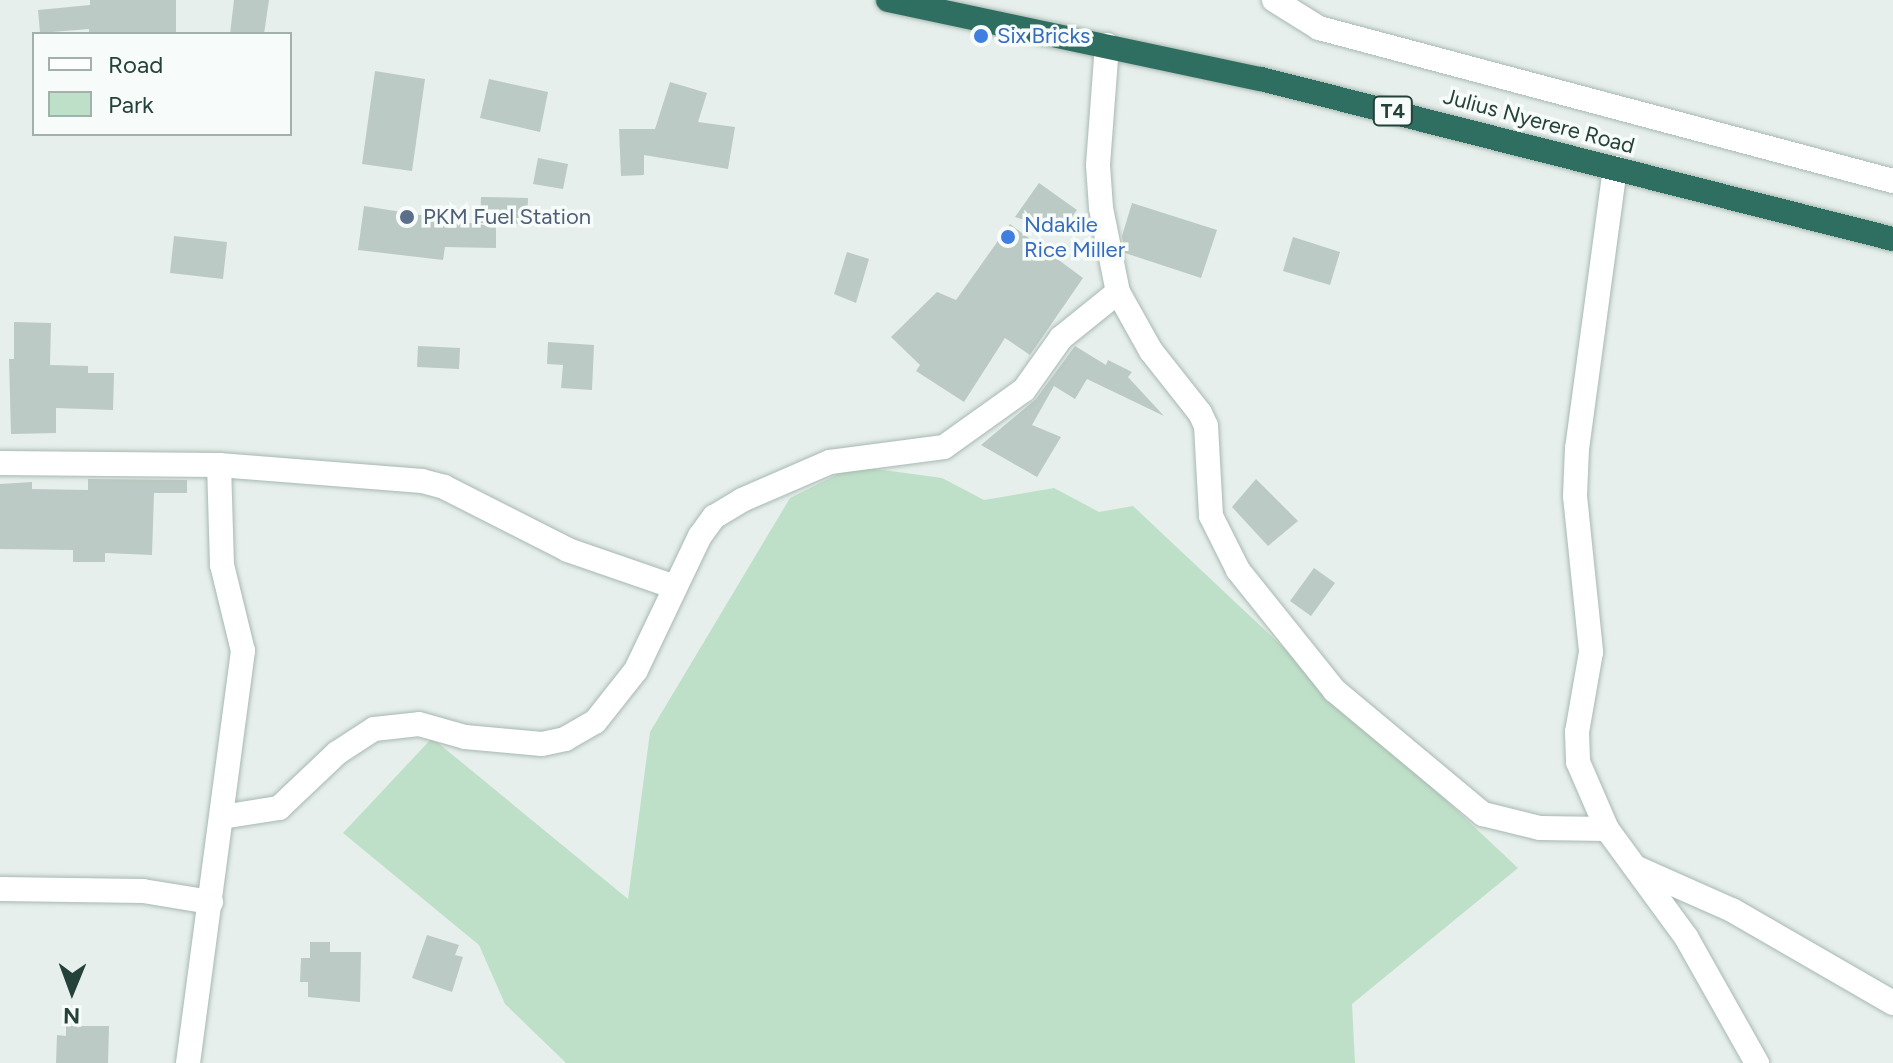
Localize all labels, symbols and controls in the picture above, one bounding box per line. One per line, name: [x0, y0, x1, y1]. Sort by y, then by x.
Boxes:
place label: Six Bricks: [997, 23, 1090, 49]
marker: Six Bricks: [972, 27, 990, 45]
legend: [32, 32, 292, 136]
text: Road: [108, 50, 163, 79]
street label: Julius Nyerere Road: [1441, 83, 1637, 159]
text: Park: [108, 90, 154, 119]
road number: T4: [1371, 95, 1415, 127]
place label: PKM Fuel Station: [423, 204, 591, 230]
marker: PKM Fuel Station: [398, 208, 416, 226]
place label: Ndakile Rice Miller: [1024, 211, 1125, 262]
marker: Ndakile Rice Miller: [999, 228, 1017, 246]
north arrow: [32, 951, 112, 1031]
text: N: [63, 1002, 80, 1029]

